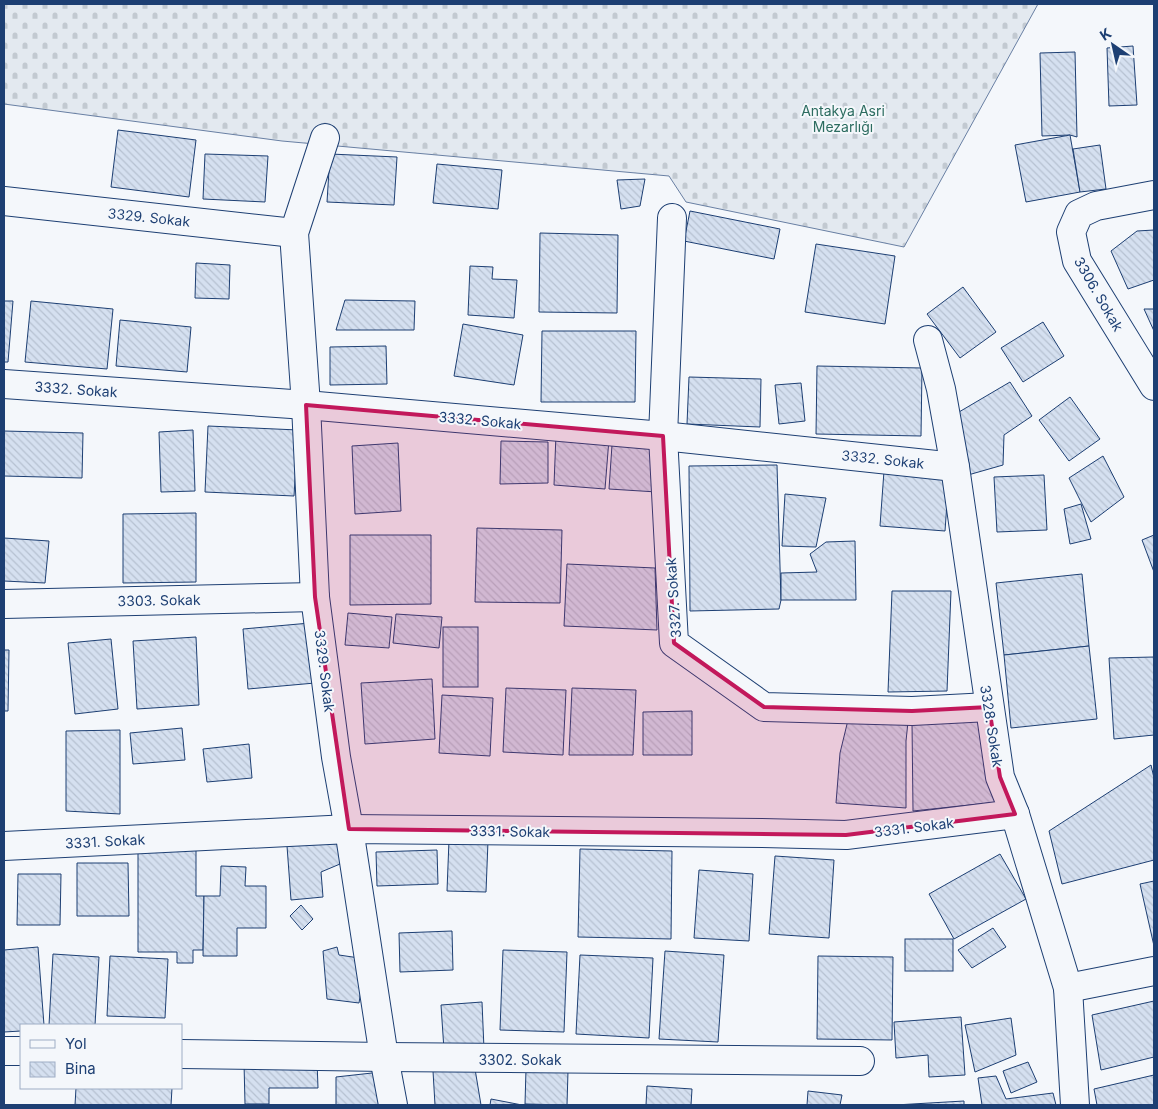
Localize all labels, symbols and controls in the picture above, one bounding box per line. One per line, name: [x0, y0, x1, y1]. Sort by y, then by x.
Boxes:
north arrow: [1088, 20, 1138, 70]
text: K: [1097, 24, 1114, 44]
park label: Antakya Asri Mezarlığı: [801, 102, 885, 135]
street label: 3329. Sokak: [107, 204, 191, 230]
street label: 3306. Sokak: [1071, 254, 1127, 334]
street label: 3332. Sokak: [34, 378, 118, 400]
street label: 3332. Sokak: [438, 408, 522, 432]
street label: 3332. Sokak: [841, 446, 926, 472]
street label: 3327. Sokak: [662, 557, 684, 639]
street label: 3303. Sokak: [117, 591, 201, 609]
street label: 3329. Sokak: [312, 629, 339, 713]
street label: 3328. Sokak: [977, 684, 1007, 769]
street label: 3331. Sokak: [873, 814, 955, 840]
street label: 3331. Sokak: [470, 822, 551, 840]
street label: 3331. Sokak: [65, 830, 146, 852]
legend: [20, 1024, 182, 1089]
text: Yol: [65, 1034, 87, 1053]
street label: 3302. Sokak: [478, 1051, 562, 1068]
text: Bina: [65, 1059, 96, 1078]

